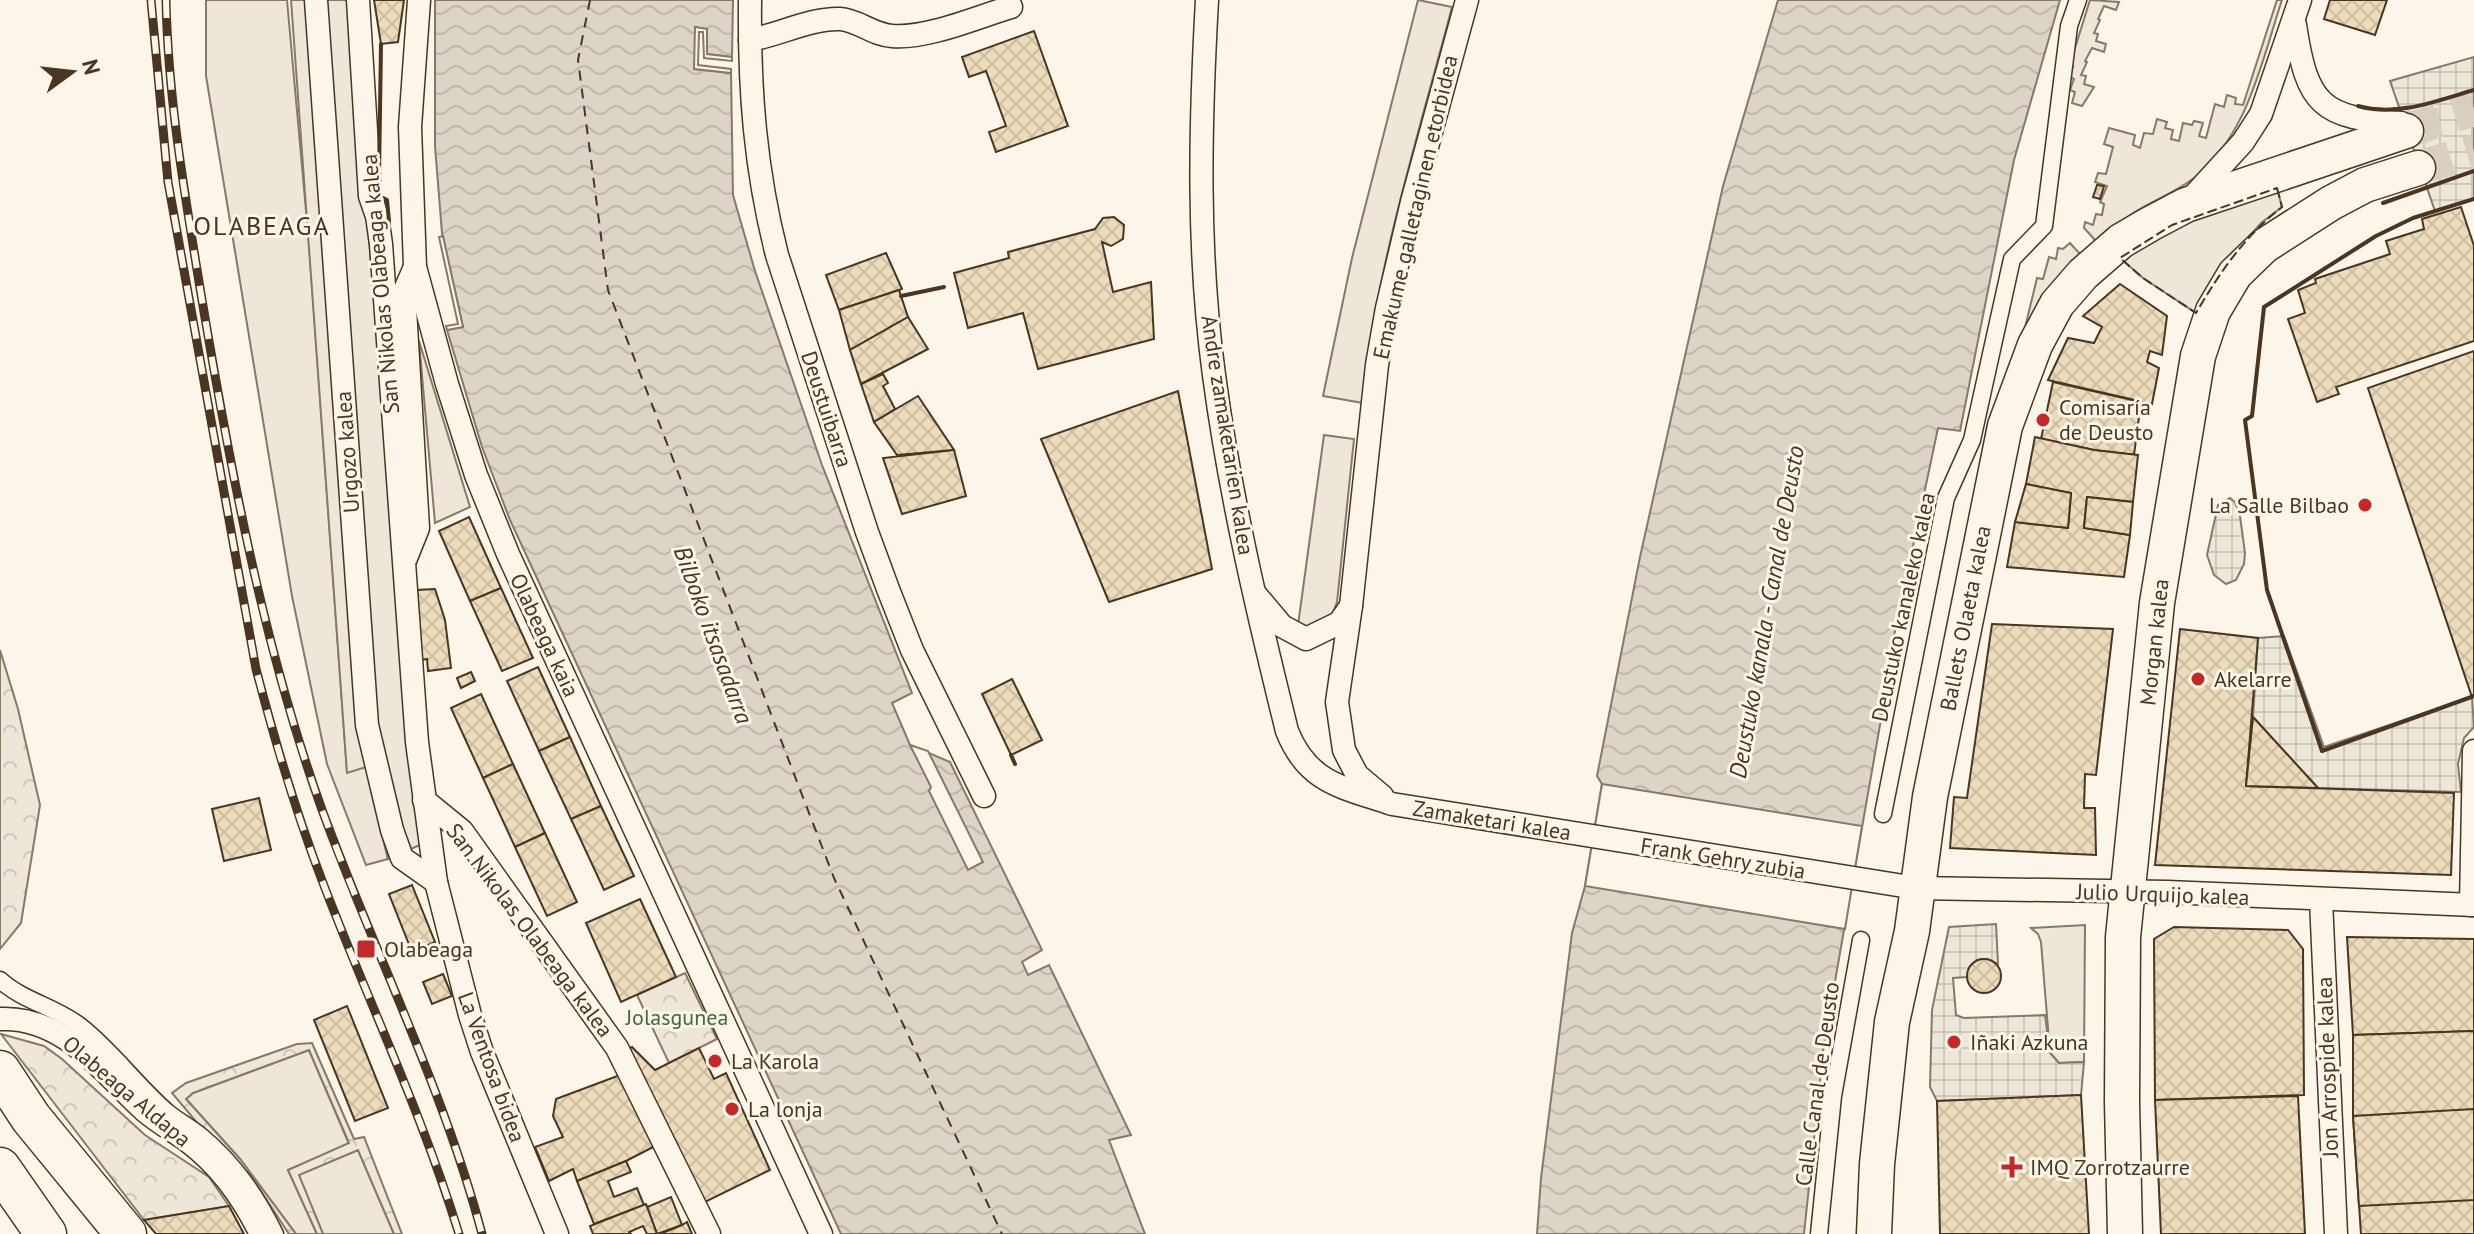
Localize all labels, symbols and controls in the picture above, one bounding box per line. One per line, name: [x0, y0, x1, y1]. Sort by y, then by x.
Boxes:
north arrow: [32, 32, 112, 112]
street label: Emakume galletaginen etorbidea: [1366, 52, 1464, 362]
text: N: [76, 56, 107, 77]
street label: San Nikolas Olabeaga kalea: [355, 153, 405, 415]
district label: OLABEAGA: [193, 209, 331, 242]
street label: Andre zamaketarien kalea: [1195, 313, 1261, 557]
street label: Deustuibarra: [795, 347, 859, 471]
street label: Urgozo kalea: [329, 390, 365, 514]
place label: Comisaría de Deusto: [2059, 393, 2154, 446]
marker: Comisaría de Deusto: [2034, 411, 2052, 429]
water label: Deustuko kanala - Canal de Deusto: [1722, 443, 1811, 781]
street label: Deustuko kanaleko kalea: [1865, 490, 1941, 724]
place label: La Salle Bilbao: [2209, 491, 2349, 519]
marker: La Salle Bilbao: [2356, 496, 2374, 514]
street label: Ballets Olaeta kalea: [1933, 523, 1997, 713]
water label: Bilboko itsasadarra: [667, 542, 760, 728]
street label: Olabeaga kaia: [504, 569, 586, 701]
street label: Morgan kalea: [2133, 577, 2175, 707]
place label: Akelarre: [2214, 665, 2292, 693]
marker: Akelarre: [2189, 670, 2207, 688]
street label: Zamaketari kalea: [1411, 794, 1573, 846]
street label: San Nikolas Olabeaga kalea: [440, 817, 620, 1043]
street label: Frank Gehry zubia: [1638, 831, 1808, 885]
street label: Julio Urquijo kalea: [2075, 877, 2250, 911]
place label: Olabeaga: [384, 935, 473, 963]
marker: Olabeaga: [355, 938, 377, 960]
street label: Jon Arrospide kalea: [2310, 976, 2344, 1159]
street label: Calle Canal de Deusto: [1789, 980, 1845, 1188]
street label: La Ventosa bidea: [452, 988, 532, 1146]
park label: Jolasgunea: [625, 1003, 728, 1031]
place label: Iñaki Azkuna: [1970, 1028, 2089, 1056]
street label: Olabeaga Aldapa: [57, 1029, 197, 1153]
marker: Iñaki Azkuna: [1945, 1033, 1963, 1051]
place label: La Karola: [731, 1047, 819, 1075]
marker: La Karola: [706, 1052, 724, 1070]
place label: La lonja: [748, 1095, 823, 1123]
marker: La lonja: [723, 1100, 741, 1118]
place label: IMQ Zorrotzaurre: [2030, 1153, 2190, 1181]
marker: IMQ Zorrotzaurre: [2001, 1156, 2023, 1178]

